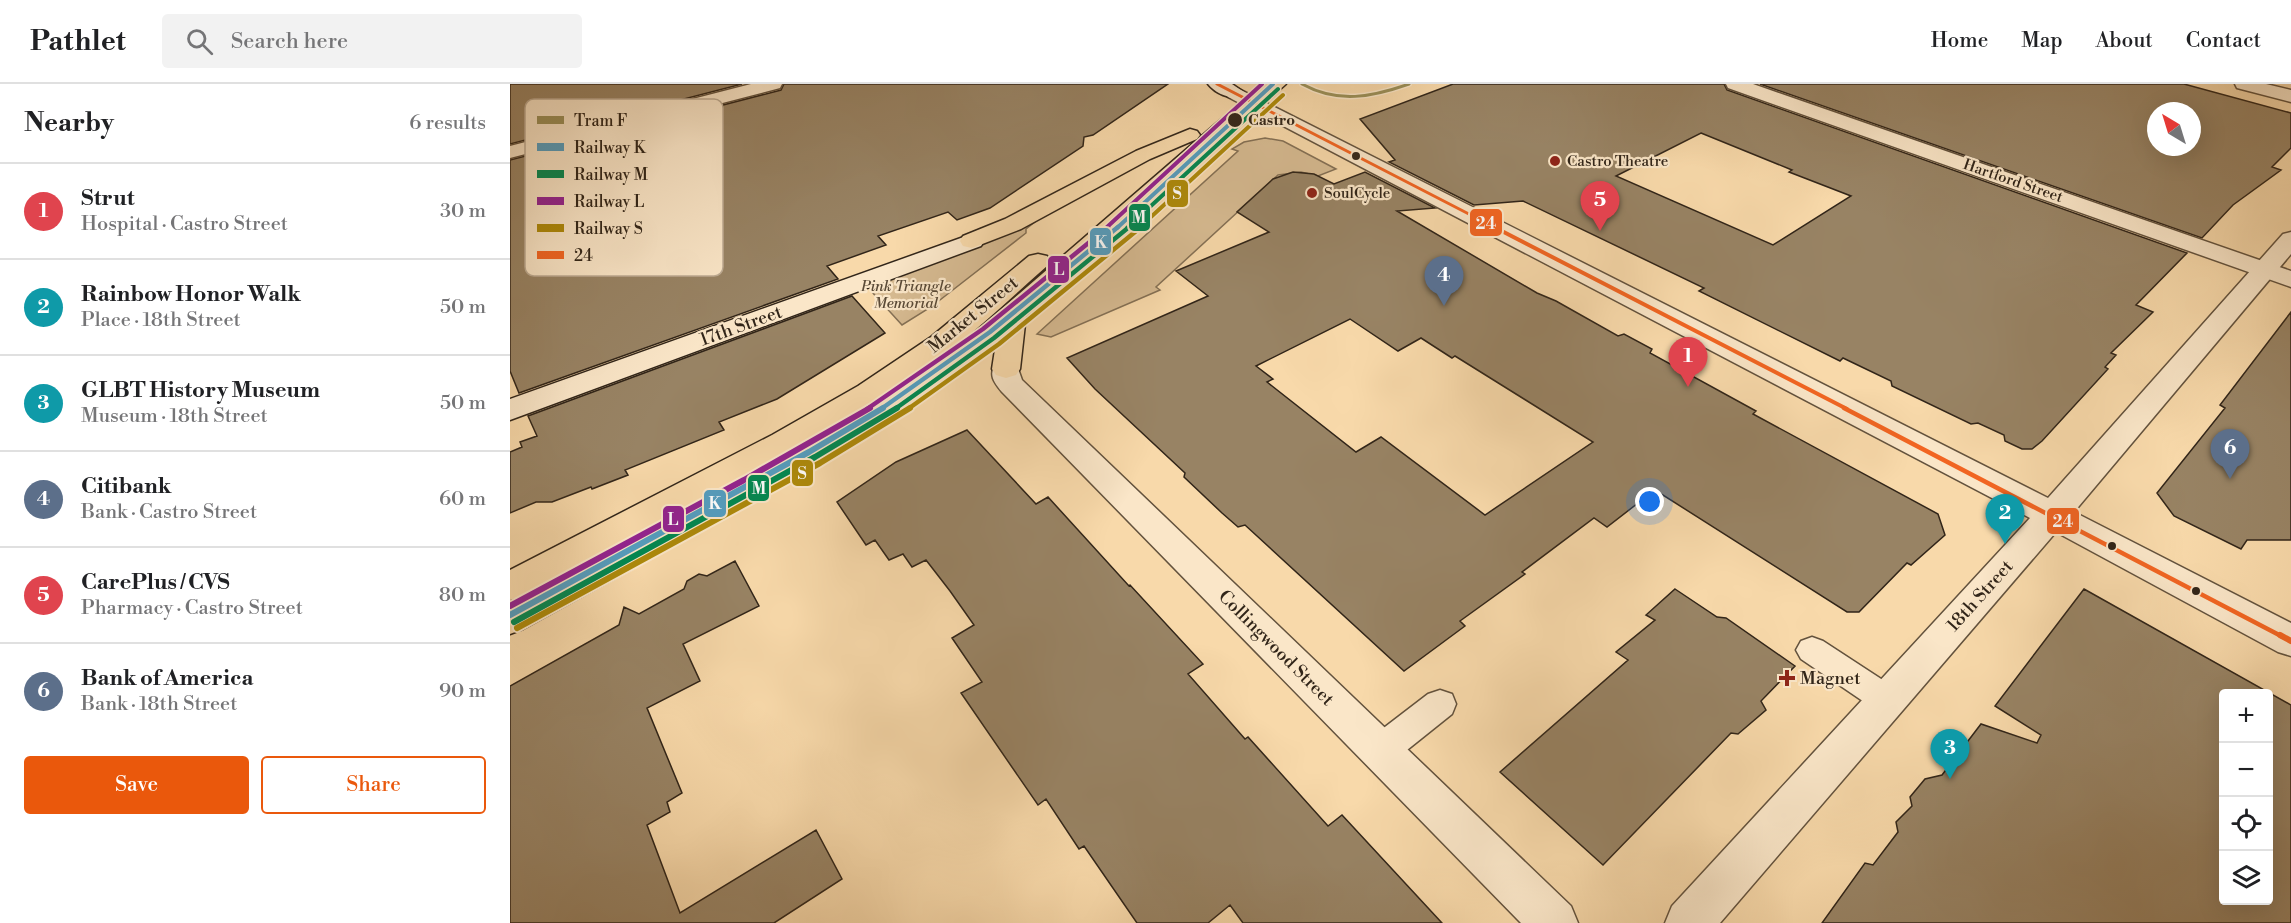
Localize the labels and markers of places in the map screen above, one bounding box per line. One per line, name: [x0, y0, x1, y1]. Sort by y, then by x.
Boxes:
marker: Castro: [1226, 111, 1244, 129]
place label: Castro: [1248, 111, 1295, 130]
unlabelled marker: [1350, 150, 1362, 162]
place label: Castro Theatre: [1567, 152, 1668, 171]
marker: Castro Theatre: [1548, 154, 1562, 168]
pin: 5: [1580, 182, 1620, 231]
place label: SoulCycle: [1324, 184, 1390, 203]
marker: SoulCycle: [1305, 186, 1319, 200]
pin: 4: [1424, 256, 1464, 306]
pin: 1: [1668, 338, 1708, 387]
pin: 6: [2210, 430, 2250, 479]
pin: 2: [1986, 494, 2024, 544]
unlabelled marker: [2106, 540, 2118, 552]
unlabelled marker: [2190, 585, 2202, 597]
place label: Magnet: [1800, 667, 1861, 690]
marker: Magnet: [1778, 669, 1796, 687]
pin: 3: [1930, 730, 1970, 779]

